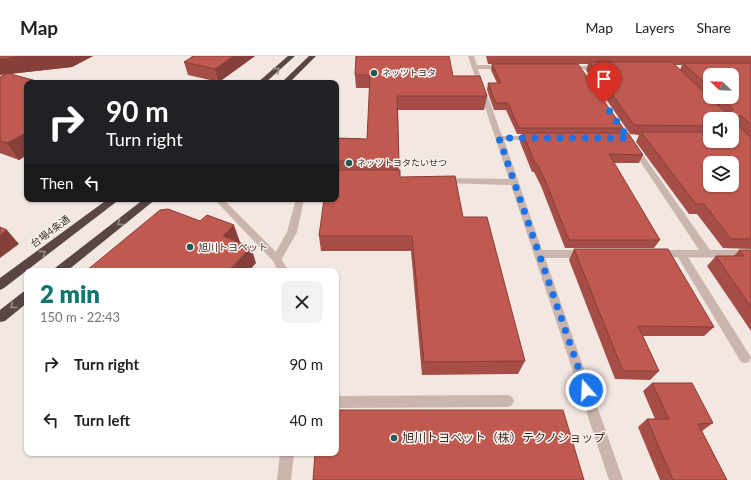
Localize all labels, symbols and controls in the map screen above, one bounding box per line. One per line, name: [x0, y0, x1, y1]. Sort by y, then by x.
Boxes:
text: Map: [20, 16, 58, 39]
text: Map: [585, 19, 613, 36]
text: Layers: [635, 19, 675, 36]
text: Share: [697, 19, 731, 36]
pin: [587, 62, 621, 103]
one-way arrow: [272, 67, 279, 74]
place label: ネッツトヨタ: [382, 67, 436, 78]
marker: ネッツトヨタ: [369, 68, 379, 78]
icon: arrive: [593, 68, 615, 90]
north arrow: [703, 68, 739, 104]
map controls: [703, 68, 739, 192]
text: 90 m: [106, 94, 169, 128]
icon: right: [40, 96, 92, 148]
button: sound: [703, 112, 739, 148]
text: Turn right: [106, 128, 183, 150]
button: layers: [703, 156, 739, 192]
place label: ネッツトヨタたいせつ: [357, 157, 447, 168]
marker: ネッツトヨタたいせつ: [344, 158, 354, 168]
icon: left: [81, 172, 103, 194]
text: Then: [40, 174, 73, 192]
street label: 台場4条通: [28, 212, 72, 250]
one-way arrow: [118, 218, 125, 225]
place label: 旭川トヨペット: [198, 241, 268, 253]
marker: 旭川トヨペット: [185, 242, 195, 252]
one-way arrow: [38, 251, 45, 258]
text: 2 min: [40, 279, 100, 308]
button: close: [281, 281, 323, 323]
one-way arrow: [11, 302, 18, 309]
text: 150 m · 22:43: [40, 309, 120, 325]
icon: right: [40, 353, 62, 375]
text: Turn right: [74, 355, 139, 373]
text: 90 m: [289, 355, 323, 373]
position arrow: [565, 369, 607, 411]
icon: left: [40, 409, 62, 431]
text: Turn left: [74, 411, 130, 429]
text: 40 m: [289, 411, 323, 429]
place label: 旭川トヨペット（株）テクノショップ: [402, 430, 605, 445]
marker: 旭川トヨペット（株）テクノショップ: [389, 433, 399, 443]

